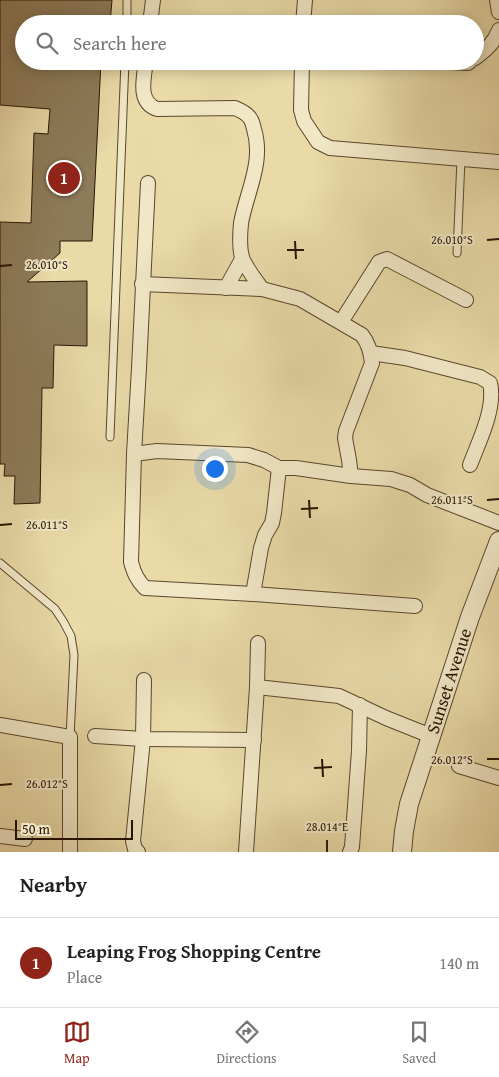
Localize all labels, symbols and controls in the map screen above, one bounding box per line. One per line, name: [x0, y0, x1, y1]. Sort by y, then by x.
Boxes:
search box: [15, 15, 484, 70]
icon: search: [33, 29, 61, 57]
text: Search here: [73, 29, 167, 57]
pin: 1: [48, 159, 80, 197]
text: 26.010°S: [431, 231, 473, 248]
text: 26.010°S: [26, 256, 68, 273]
your location: [202, 456, 228, 482]
text: 26.011°S: [431, 491, 473, 508]
text: 26.011°S: [26, 516, 68, 533]
street label: Sunset Avenue: [419, 624, 478, 737]
text: 26.012°S: [431, 751, 473, 768]
text: 26.012°S: [26, 775, 68, 792]
scale bar: [15, 817, 132, 840]
text: 28.014°E: [306, 818, 348, 835]
text: 50 m: [22, 819, 50, 839]
text: Nearby: [20, 869, 87, 900]
text: Leaping Frog Shopping Centre: [67, 937, 321, 965]
text: 1: [32, 951, 40, 975]
text: 140 m: [439, 951, 479, 975]
text: Place: [67, 965, 102, 989]
tab: Map: [63, 1018, 91, 1068]
tab: Directions: [216, 1018, 277, 1068]
tab: Saved: [402, 1018, 436, 1068]

